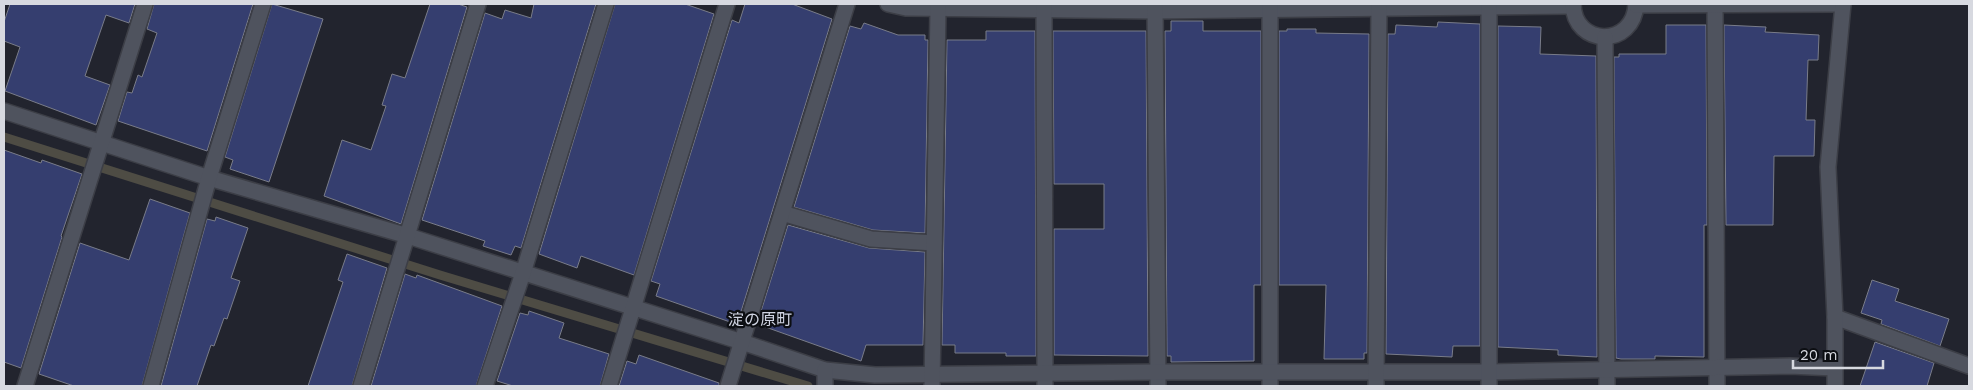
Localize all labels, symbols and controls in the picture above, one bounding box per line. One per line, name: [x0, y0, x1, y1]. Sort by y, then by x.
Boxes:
district label: 淀の原町: [728, 310, 792, 329]
scale bar: [1793, 338, 1883, 370]
text: 20 m: [1800, 346, 1838, 364]

